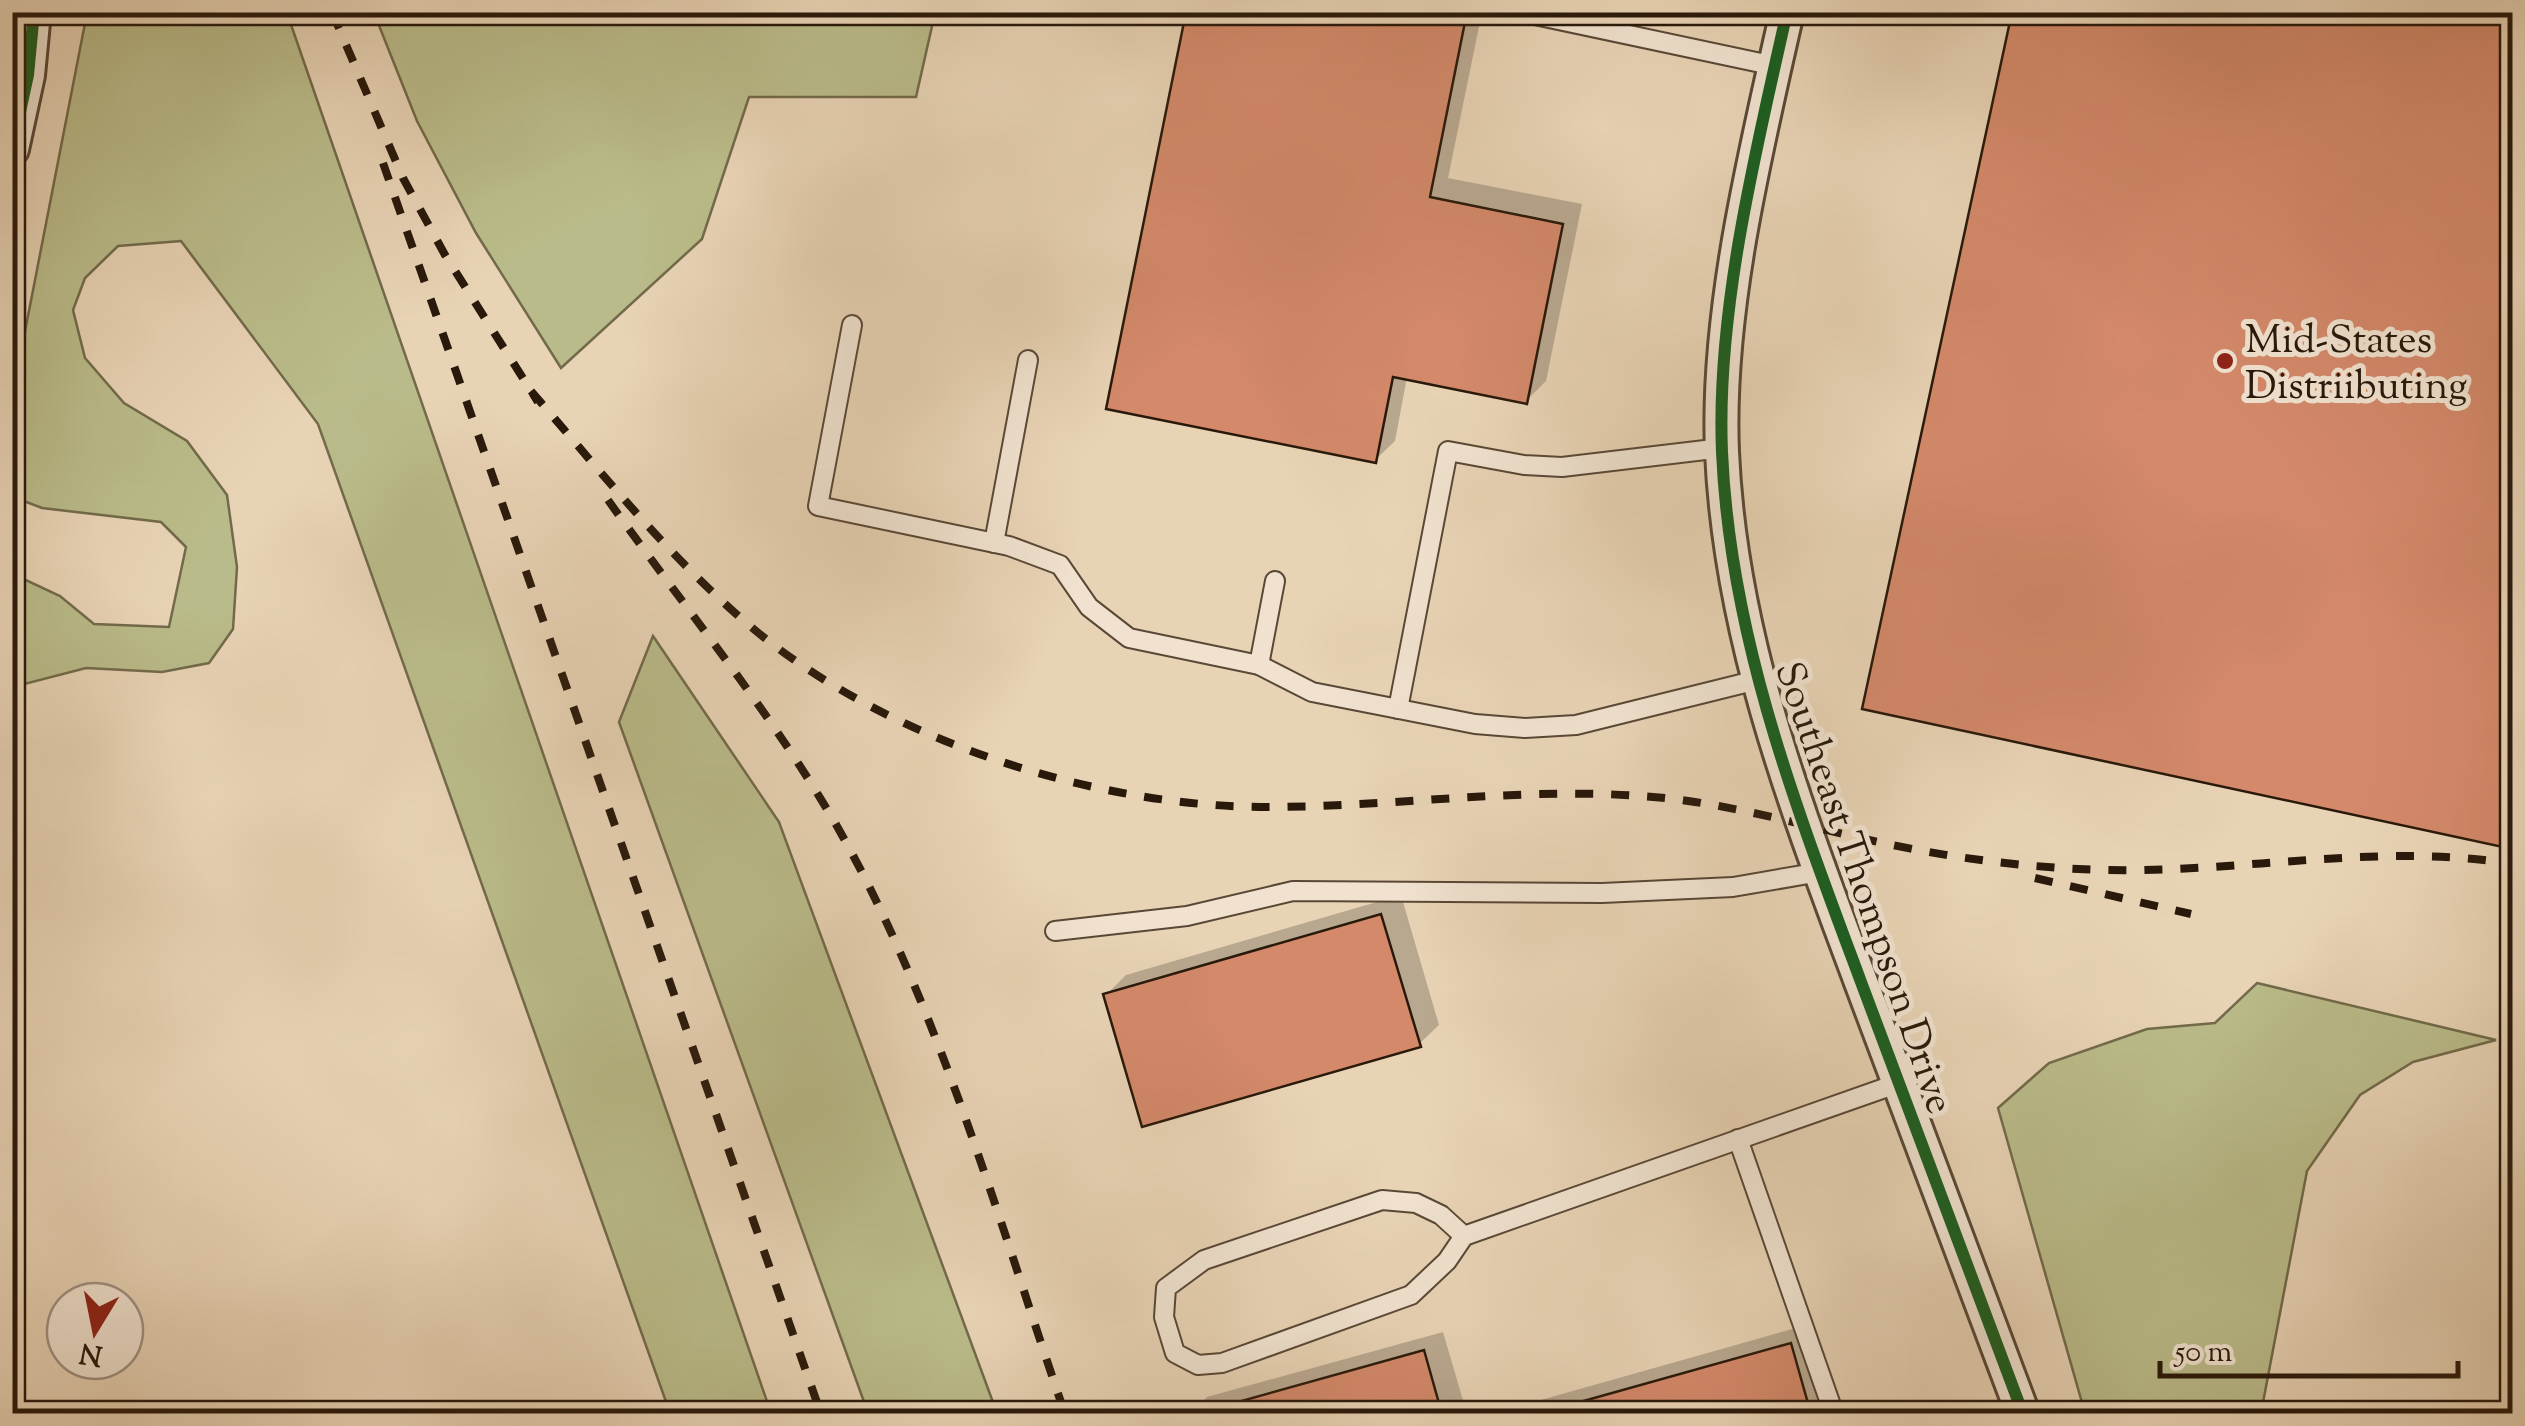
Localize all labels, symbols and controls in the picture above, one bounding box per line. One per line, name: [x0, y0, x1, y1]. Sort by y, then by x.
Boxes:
place label: Mid-States Distriibuting: [2245, 314, 2467, 417]
marker: Mid-States Distriibuting: [2214, 350, 2236, 372]
street label: Southeast Thompson Drive: [1758, 655, 1966, 1122]
north arrow: [45, 1281, 145, 1381]
scale bar: [2160, 1316, 2458, 1378]
text: N: [77, 1331, 106, 1374]
text: 50 m: [2173, 1332, 2233, 1375]

